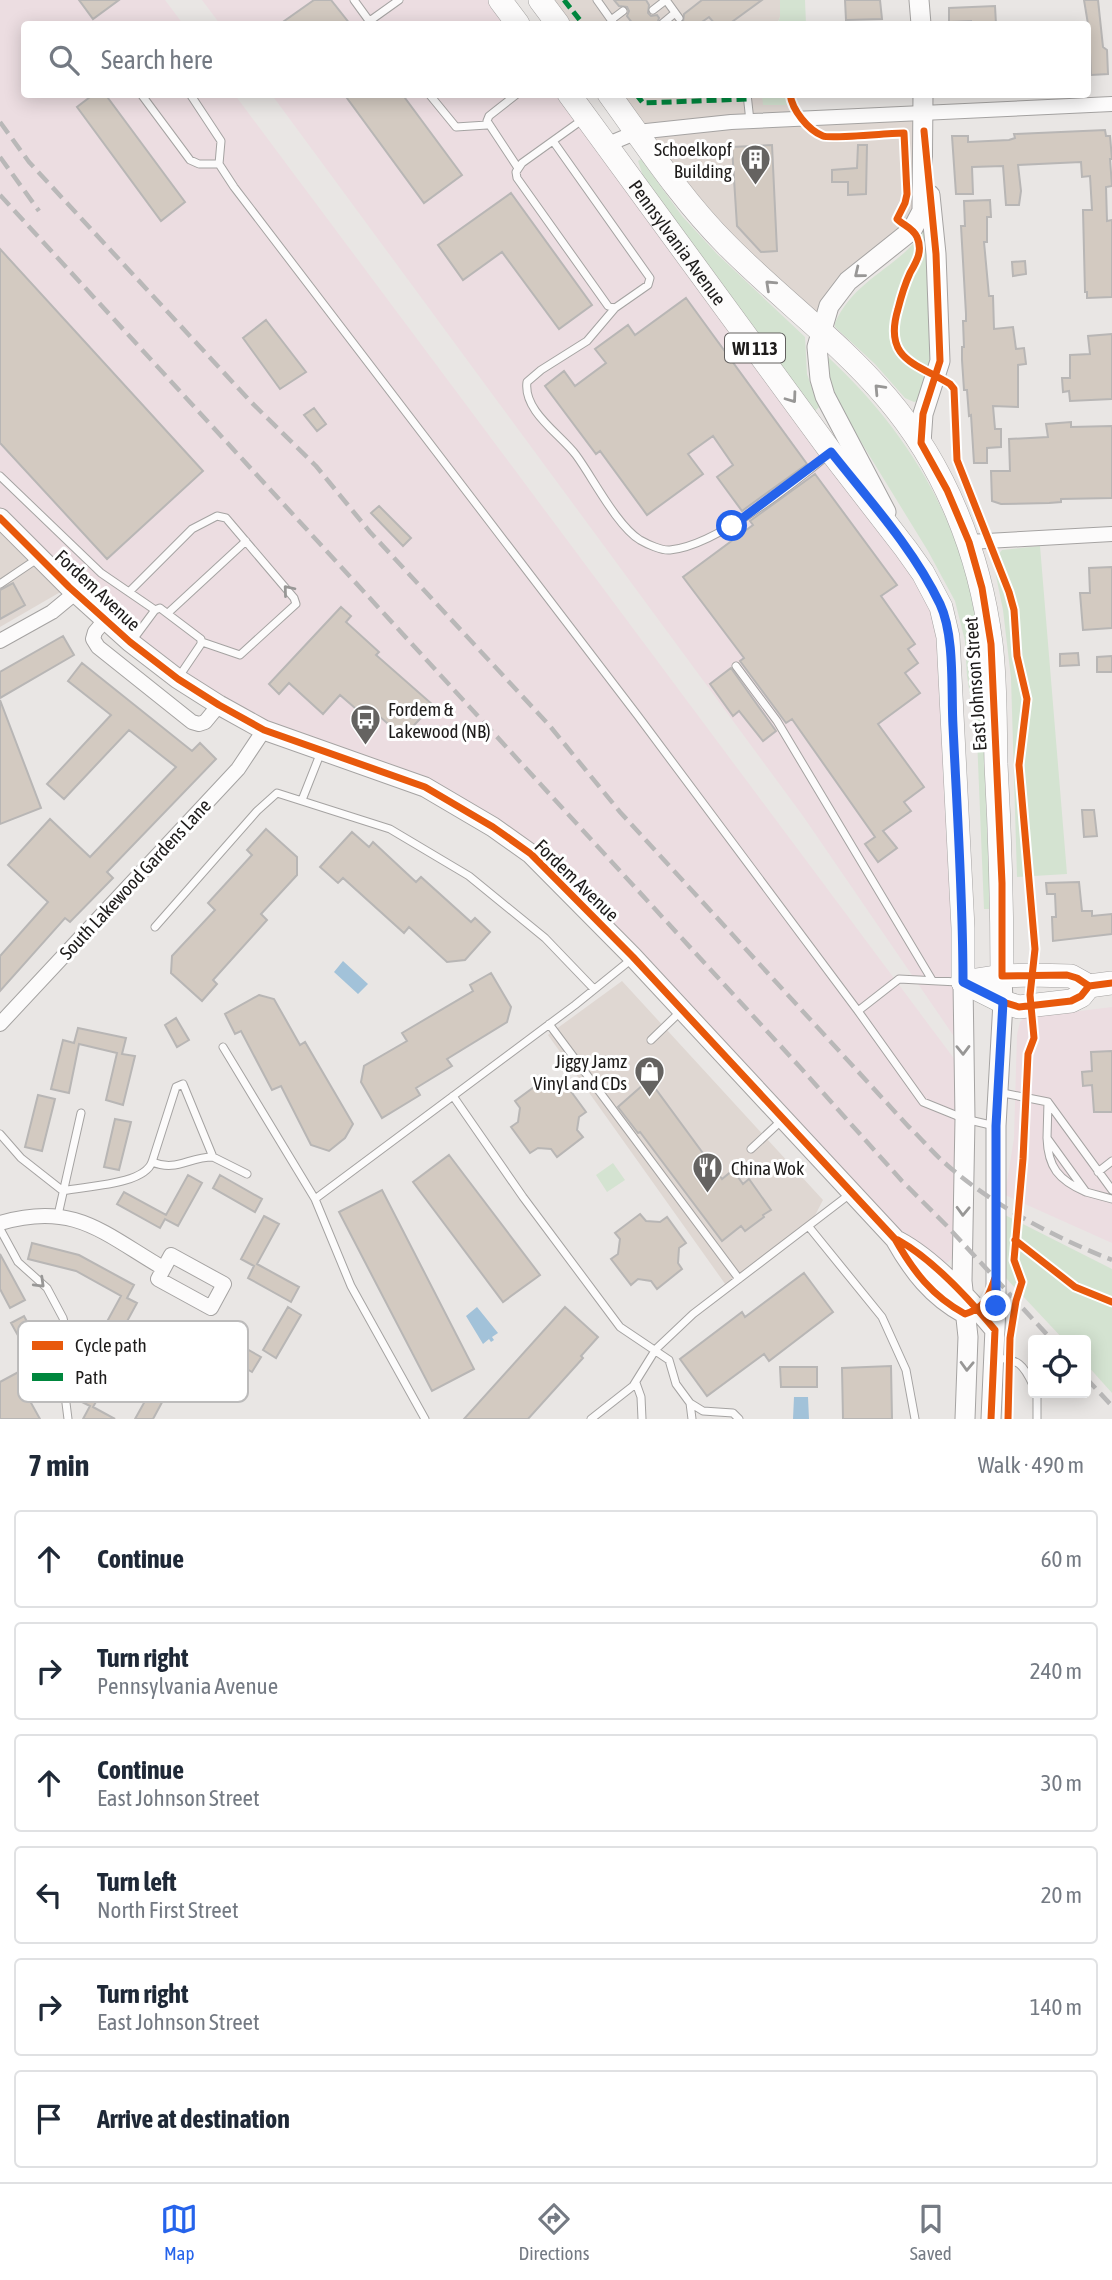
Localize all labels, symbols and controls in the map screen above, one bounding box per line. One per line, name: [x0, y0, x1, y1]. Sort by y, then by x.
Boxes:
search box: [21, 21, 1091, 98]
icon: search: [45, 41, 83, 79]
text: Search here: [101, 45, 213, 75]
place label: Schoelkopf Building: [654, 138, 733, 182]
building icon: Schoelkopf Building: [738, 143, 772, 187]
street label: Pennsylvania Avenue: [625, 176, 731, 309]
one-way arrow: [854, 264, 866, 277]
one-way arrow: [765, 281, 778, 294]
road number: WI 113: [725, 334, 785, 362]
one-way arrow: [875, 384, 887, 397]
one-way arrow: [784, 390, 796, 402]
route start: [716, 510, 747, 541]
street label: Fordem Avenue: [51, 545, 145, 635]
one-way arrow: [284, 586, 296, 599]
street label: East Johnson Street: [959, 616, 991, 752]
place label: Fordem & Lakewood (NB): [388, 698, 491, 742]
bus stop icon: Fordem & Lakewood (NB): [348, 703, 382, 747]
street label: South Lakewood Gardens Lane: [55, 794, 215, 964]
street label: Fordem Avenue: [530, 834, 624, 926]
one-way arrow: [956, 1045, 971, 1056]
place label: Jiggy Jamz Vinyl and CDs: [533, 1050, 627, 1094]
shop icon: Jiggy Jamz Vinyl and CDs: [633, 1055, 667, 1099]
restaurant icon: China Wok: [691, 1151, 725, 1195]
place label: China Wok: [731, 1157, 805, 1179]
one-way arrow: [956, 1206, 971, 1217]
one-way arrow: [32, 1274, 45, 1287]
route end: [980, 1290, 1011, 1321]
legend: [18, 1321, 248, 1402]
text: Cycle path: [75, 1334, 147, 1356]
map controls: [1028, 1335, 1091, 1398]
button: locate: [1028, 1335, 1091, 1398]
one-way arrow: [959, 1361, 974, 1372]
text: Path: [75, 1366, 107, 1388]
text: 7 min: [28, 1448, 89, 1482]
text: Walk · 490 m: [978, 1452, 1084, 1478]
icon: ahead: [30, 1540, 68, 1578]
text: Continue: [97, 1544, 184, 1574]
text: 60 m: [1041, 1546, 1082, 1572]
text: Turn right: [97, 1643, 188, 1673]
icon: right: [30, 1652, 68, 1690]
text: 240 m: [1030, 1658, 1082, 1684]
text: Pennsylvania Avenue: [97, 1673, 278, 1699]
text: Continue: [97, 1755, 184, 1785]
icon: ahead: [30, 1764, 68, 1802]
text: 30 m: [1041, 1770, 1082, 1796]
text: East Johnson Street: [97, 1785, 260, 1811]
text: Turn left: [97, 1867, 177, 1897]
icon: left: [30, 1876, 68, 1914]
text: 20 m: [1041, 1882, 1082, 1908]
text: North First Street: [97, 1897, 239, 1923]
text: Turn right: [97, 1979, 188, 2009]
icon: right: [30, 1988, 68, 2026]
text: 140 m: [1030, 1994, 1082, 2020]
text: East Johnson Street: [97, 2009, 260, 2035]
icon: arrive: [30, 2100, 68, 2138]
text: Arrive at destination: [97, 2104, 290, 2134]
tab: Map: [160, 2200, 198, 2264]
tab: Directions: [519, 2200, 589, 2264]
tab: Saved: [910, 2200, 952, 2264]

